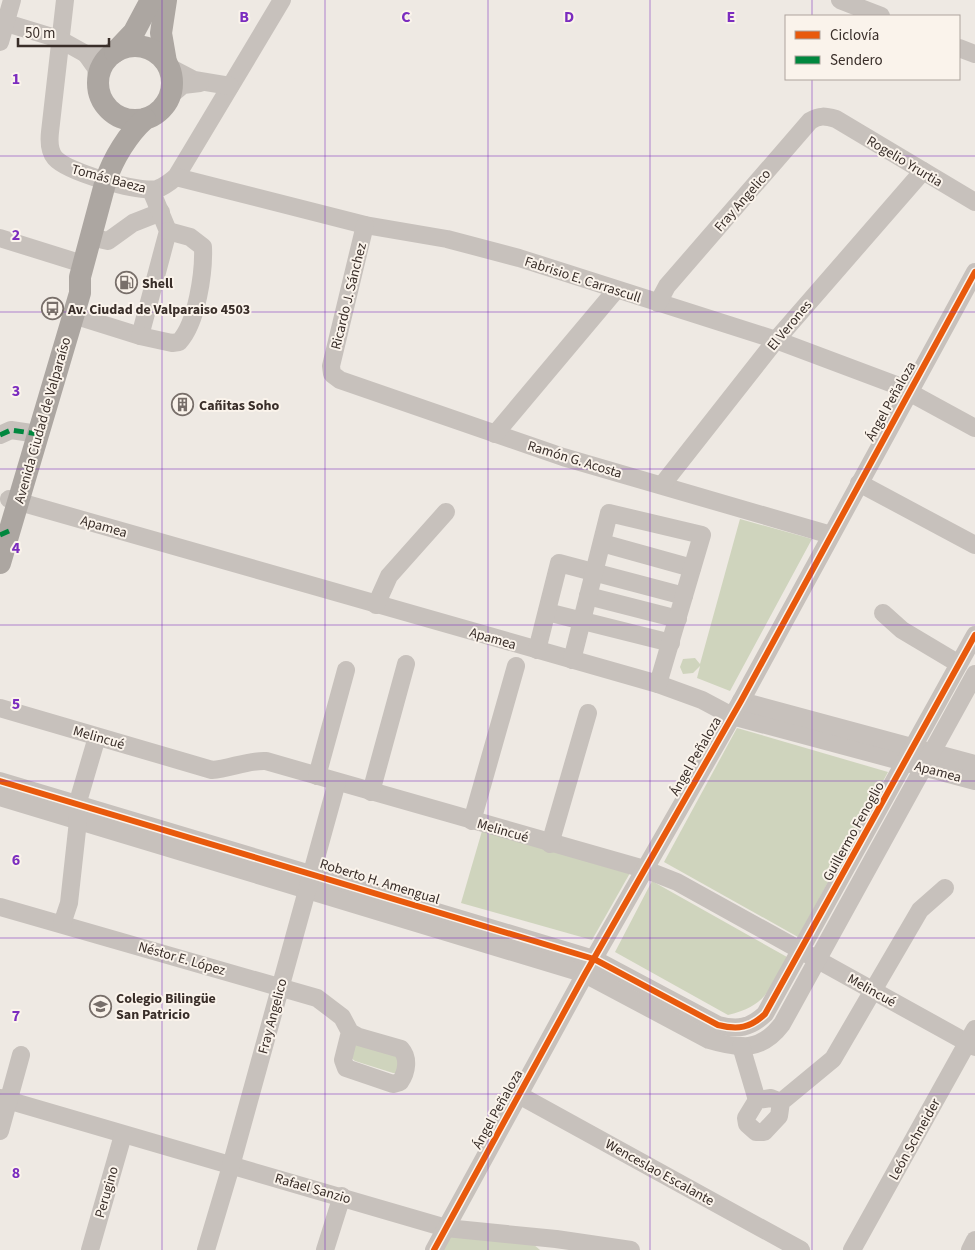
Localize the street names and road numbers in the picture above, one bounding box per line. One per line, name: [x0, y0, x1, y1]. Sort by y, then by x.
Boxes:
street label: Rogelio Yrurtia: [863, 131, 946, 192]
street label: Tomás Baeza: [69, 159, 148, 199]
street label: Fray Angelico: [710, 165, 776, 236]
street label: Ricardo J. Sánchez: [326, 241, 372, 352]
street label: Fabrisio E. Carrascull: [522, 252, 644, 308]
street label: El Verones: [763, 296, 817, 355]
street label: Avenida Ciudad de Valparaíso: [10, 335, 76, 506]
street label: Ángel Peñaloza: [861, 358, 921, 445]
street label: Ramón G. Acosta: [525, 436, 624, 484]
street label: Apamea: [78, 511, 129, 543]
street label: Apamea: [467, 623, 518, 655]
street label: Ángel Peñaloza: [665, 713, 727, 800]
street label: Melincué: [71, 721, 127, 755]
street label: Apamea: [912, 756, 963, 788]
street label: Guillermo Fenoglio: [818, 778, 890, 885]
street label: Melincué: [475, 814, 531, 848]
street label: Roberto H. Amengual: [317, 854, 443, 910]
street label: Néstor E. López: [136, 937, 228, 981]
street label: Melincué: [844, 969, 899, 1012]
street label: Fray Angelico: [253, 976, 293, 1056]
street label: Ángel Peñaloza: [468, 1066, 528, 1153]
street label: León Schneider: [884, 1095, 946, 1184]
street label: Wenceslao Escalante: [601, 1135, 718, 1211]
street label: Perugino: [90, 1164, 124, 1220]
street label: Rafael Sanzio: [272, 1169, 353, 1209]

